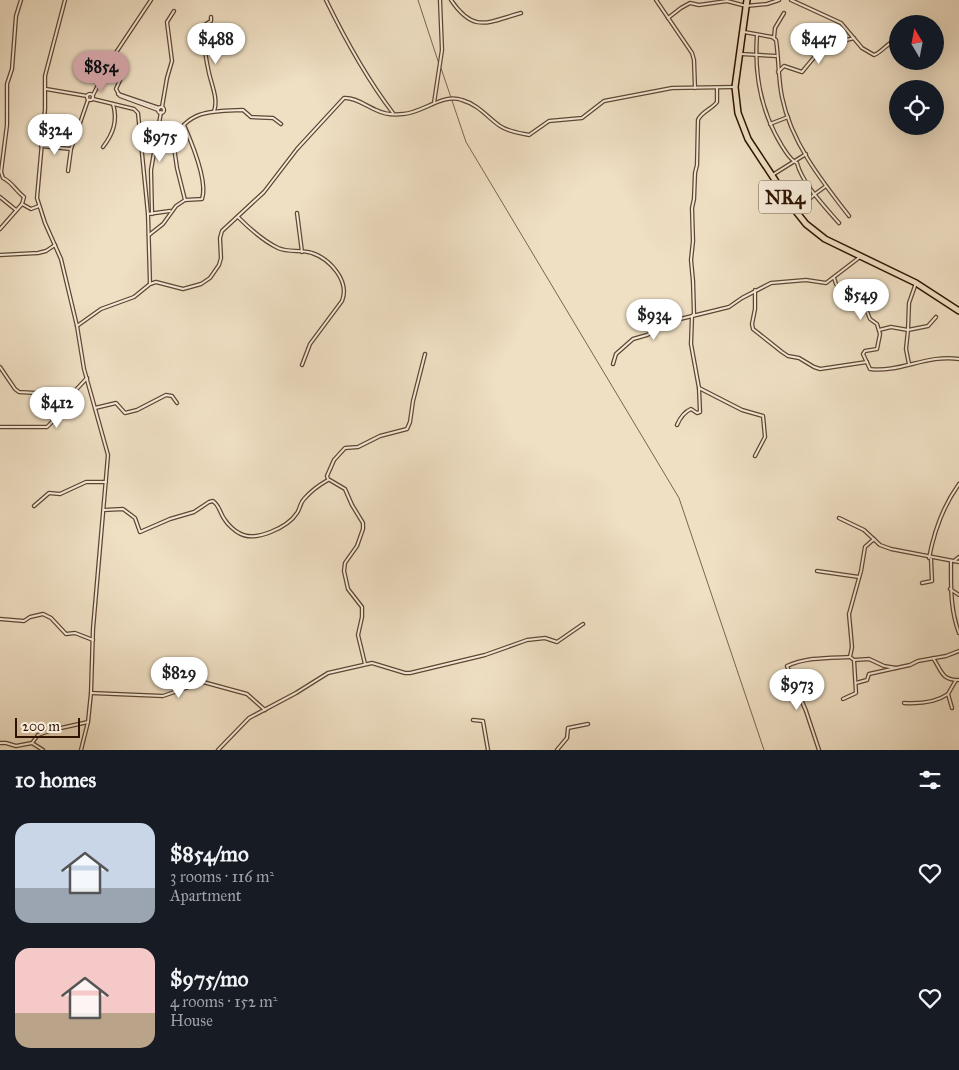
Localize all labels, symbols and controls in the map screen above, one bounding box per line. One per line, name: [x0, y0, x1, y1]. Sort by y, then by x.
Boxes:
north arrow: [889, 15, 944, 70]
map controls: [889, 15, 944, 135]
pin: $488: [186, 22, 246, 65]
pin: $447: [789, 22, 849, 65]
text: $488: [198, 29, 234, 48]
text: $447: [801, 29, 837, 48]
pin: $854: [71, 51, 131, 93]
text: $854: [84, 57, 118, 76]
button: locate: [889, 80, 944, 135]
pin: $324: [25, 114, 85, 156]
text: $324: [39, 120, 71, 139]
pin: $975: [130, 120, 190, 163]
text: $975: [143, 127, 177, 146]
road number: NR4: [759, 180, 811, 213]
pin: $549: [831, 278, 891, 321]
text: $549: [844, 285, 878, 304]
pin: $934: [624, 298, 684, 341]
text: $934: [637, 305, 671, 324]
pin: $412: [27, 386, 87, 429]
text: $412: [41, 393, 73, 412]
pin: $829: [149, 656, 209, 699]
text: $829: [162, 663, 196, 682]
pin: $973: [767, 668, 827, 711]
text: $973: [780, 675, 814, 694]
scale bar: [15, 715, 80, 738]
text: 200 m: [22, 718, 60, 735]
icon: filters: [916, 766, 944, 794]
text: 10 homes: [15, 767, 96, 793]
text: $854/mo: [170, 841, 249, 867]
icon: home: [55, 843, 115, 903]
icon: heart: [916, 859, 944, 887]
text: 3 rooms · 116 m²: [170, 867, 274, 886]
text: Apartment: [170, 886, 242, 905]
text: $975/mo: [170, 966, 249, 992]
icon: home: [55, 968, 115, 1028]
icon: heart: [916, 984, 944, 1012]
text: 4 rooms · 152 m²: [170, 992, 277, 1011]
text: House: [170, 1011, 213, 1030]

